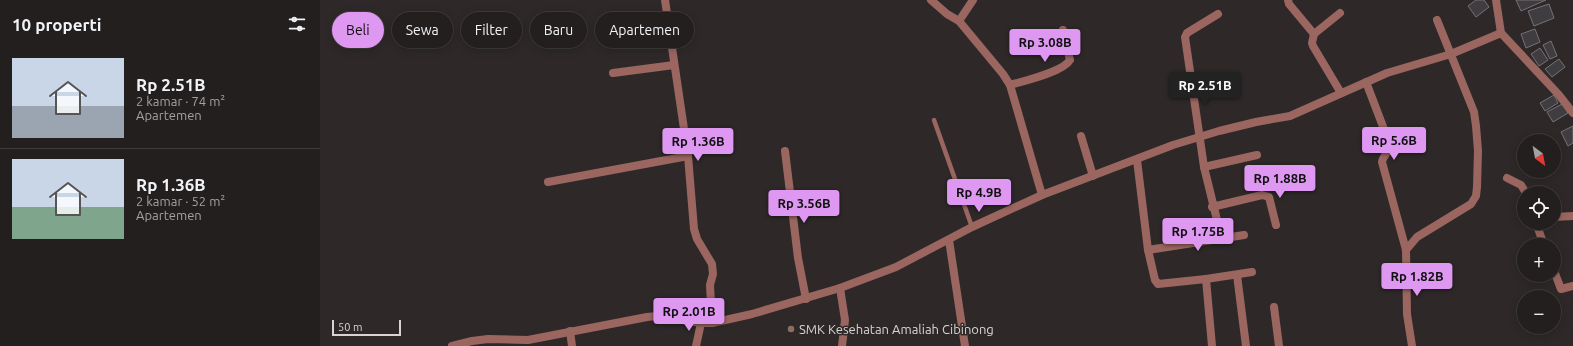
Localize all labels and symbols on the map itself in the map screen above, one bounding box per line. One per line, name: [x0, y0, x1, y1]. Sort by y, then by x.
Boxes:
pin: Rp 3.08B: [1004, 29, 1086, 63]
pin: Rp 2.51B: [1164, 72, 1246, 106]
pin: Rp 5.6B: [1357, 127, 1431, 161]
pin: Rp 1.36B: [657, 128, 739, 162]
north arrow: [1517, 134, 1561, 178]
pin: Rp 1.88B: [1239, 165, 1321, 199]
pin: Rp 4.9B: [942, 179, 1016, 213]
pin: Rp 3.56B: [763, 190, 845, 224]
pin: Rp 1.75B: [1157, 218, 1239, 252]
pin: Rp 1.82B: [1376, 263, 1458, 297]
pin: Rp 2.01B: [648, 298, 730, 332]
scale bar: [332, 318, 401, 337]
place label: SMK Kesehatan Amaliah Cibinong: [799, 322, 994, 336]
marker: SMK Kesehatan Amaliah Cibinong: [786, 324, 796, 334]

